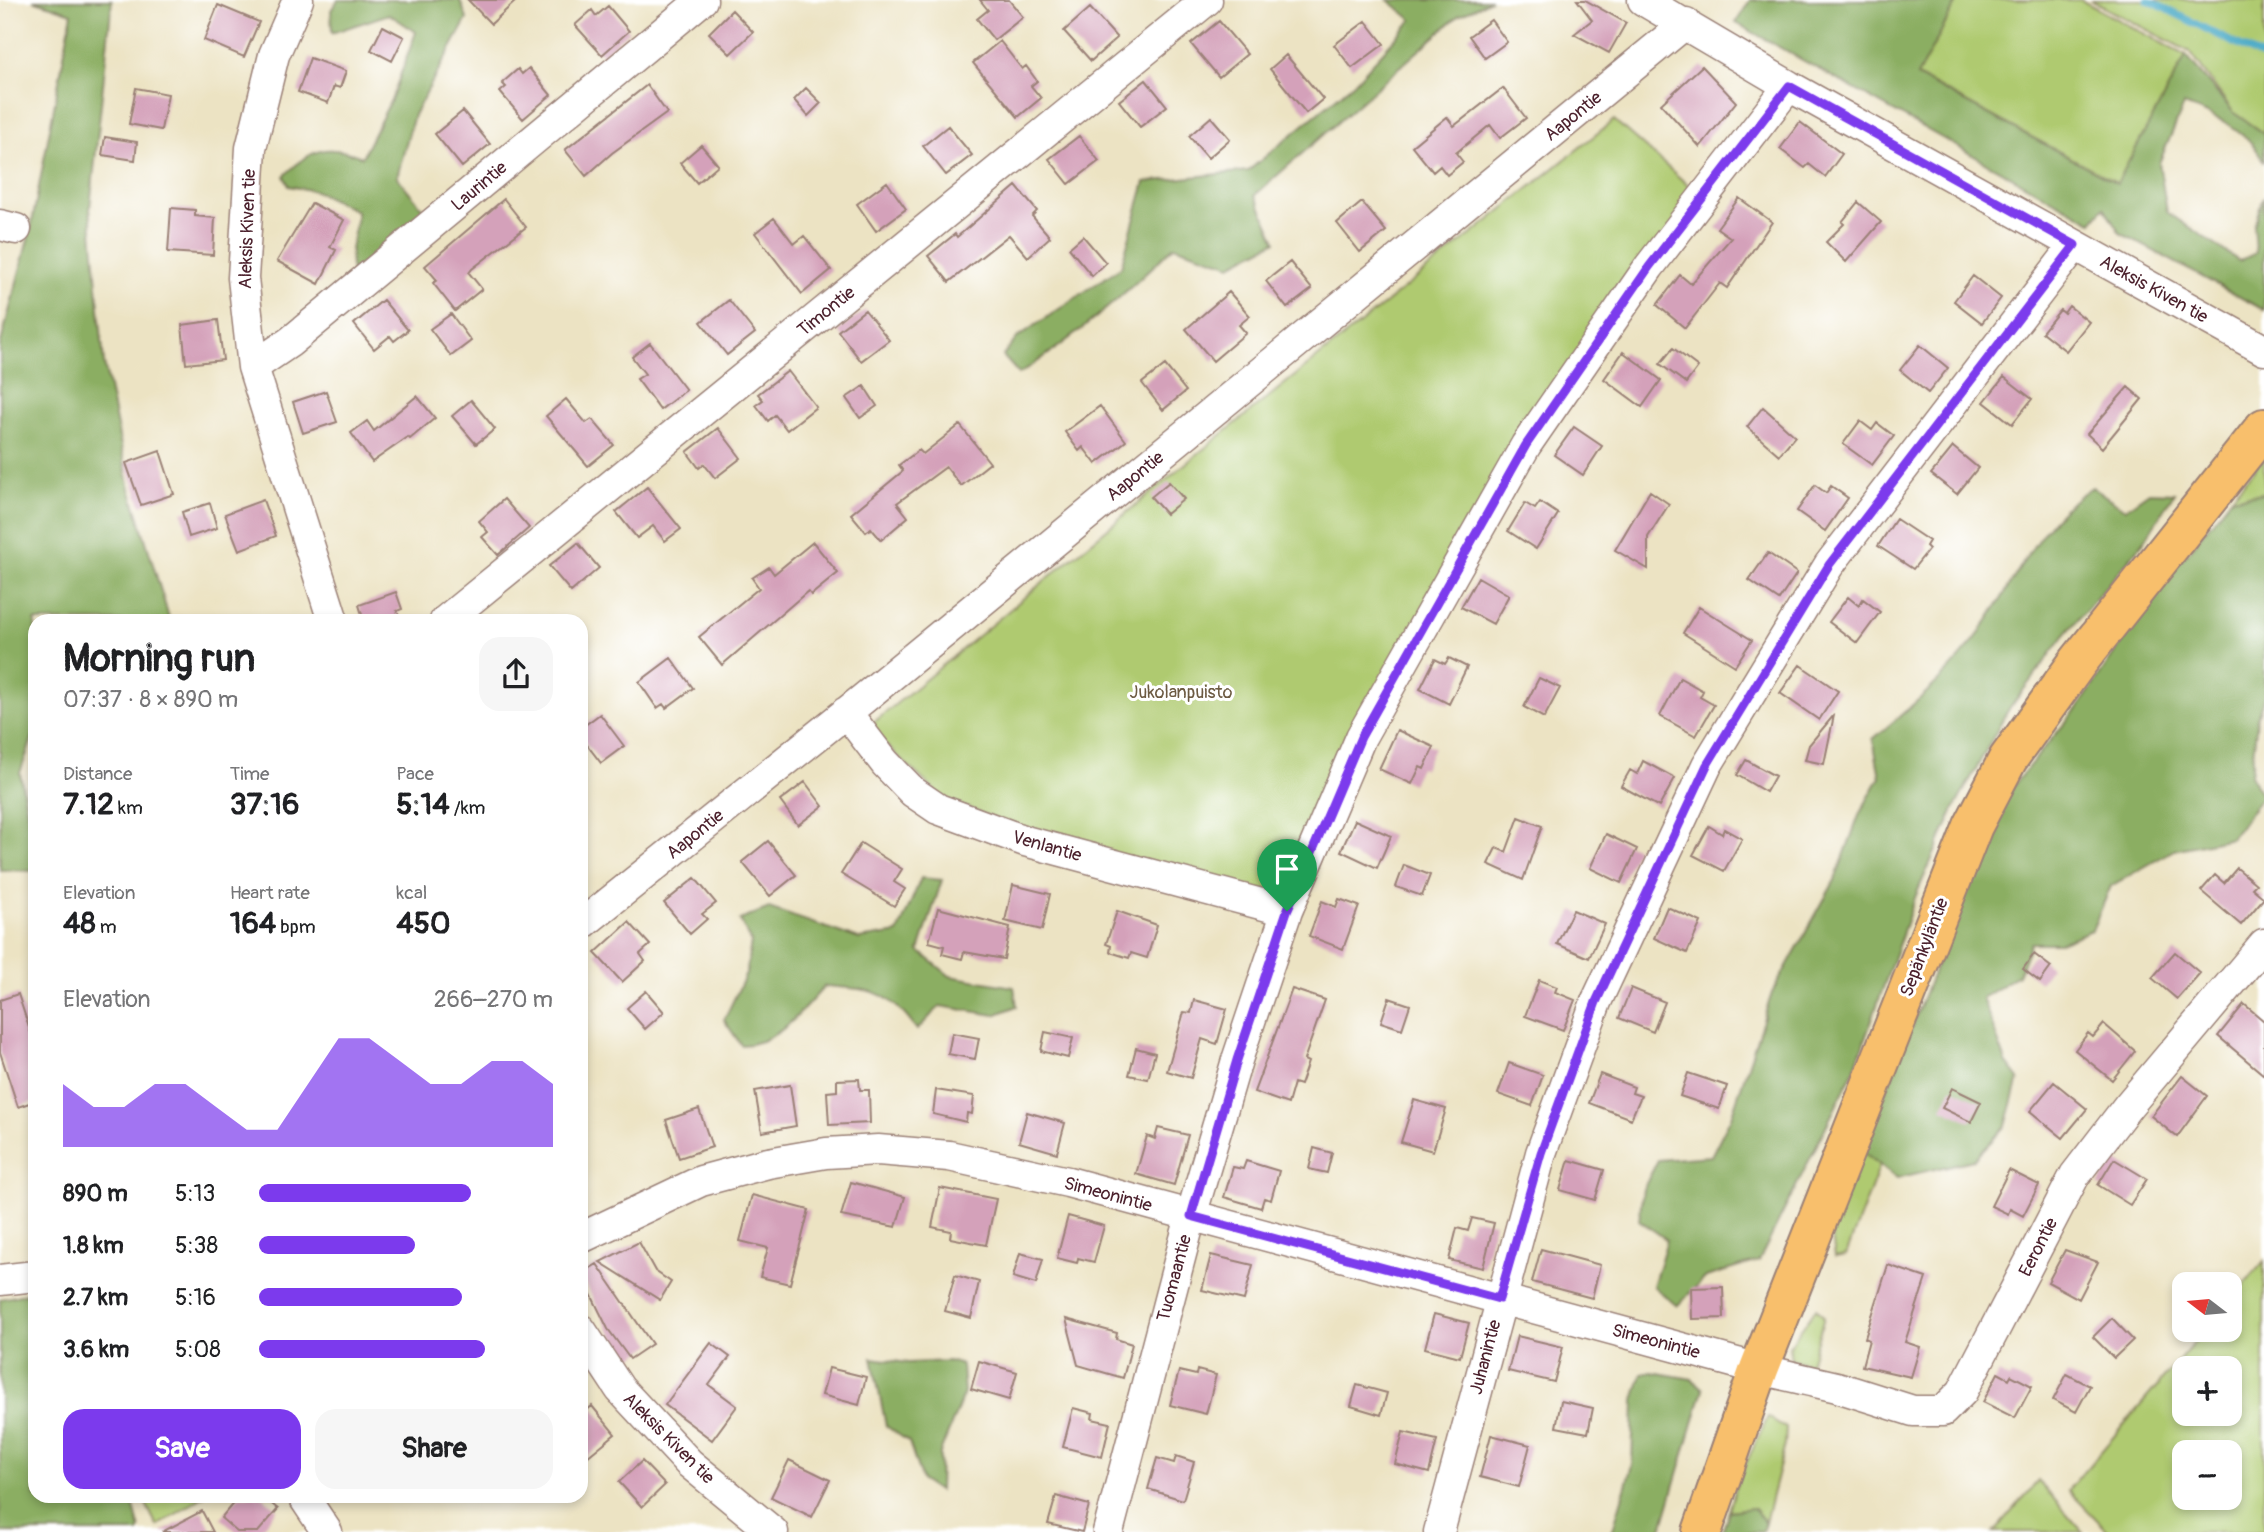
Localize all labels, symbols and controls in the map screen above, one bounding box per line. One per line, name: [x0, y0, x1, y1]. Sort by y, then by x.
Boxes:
street label: Aapontie: [1540, 86, 1607, 147]
street label: Laurintie: [447, 156, 512, 216]
street label: Aleksis Kiven tie: [234, 168, 261, 289]
street label: Aleksis Kiven tie: [2096, 250, 2212, 329]
street label: Timontie: [793, 281, 860, 342]
street label: Aapontie: [1102, 446, 1169, 507]
text: Morning run: [63, 635, 255, 683]
button: share: [479, 637, 553, 711]
park label: Jukolanpuisto: [1130, 681, 1233, 704]
text: 07:37 · 8 × 890 m: [63, 685, 238, 714]
text: Distance: [63, 762, 132, 786]
text: Time: [230, 762, 269, 786]
text: Pace: [396, 762, 434, 786]
text: 7.12: [63, 786, 114, 823]
text: 37:16: [230, 786, 299, 823]
text: 5:14: [396, 786, 450, 823]
text: km: [114, 796, 143, 820]
text: /km: [450, 796, 485, 820]
street label: Aapontie: [662, 804, 729, 865]
street label: Venlantie: [1010, 826, 1084, 867]
pin: [1257, 839, 1317, 911]
icon: arrive: [1268, 850, 1306, 888]
text: Elevation: [63, 881, 135, 905]
text: Heart rate: [230, 881, 310, 905]
text: kcal: [396, 881, 427, 905]
street label: Sepänkyläntie: [1895, 894, 1954, 1000]
text: 48: [63, 905, 96, 942]
text: 164: [230, 905, 276, 942]
text: 450: [396, 905, 450, 942]
text: m: [96, 915, 117, 939]
text: bpm: [276, 915, 316, 939]
text: Elevation: [63, 985, 151, 1014]
text: 266–270 m: [434, 985, 553, 1014]
street label: Simeonintie: [1061, 1172, 1155, 1217]
text: 890 m: [63, 1179, 128, 1208]
text: 5:13: [175, 1179, 215, 1208]
street label: Eerontie: [2014, 1214, 2063, 1281]
text: 1.8 km: [63, 1231, 124, 1260]
text: 5:38: [175, 1231, 218, 1260]
street label: Tuomaantie: [1152, 1232, 1197, 1324]
north arrow: [2172, 1272, 2242, 1342]
map controls: [2172, 1272, 2242, 1510]
text: 2.7 km: [63, 1283, 128, 1312]
text: 5:16: [175, 1283, 216, 1312]
street label: Juhanintie: [1464, 1317, 1507, 1397]
street label: Simeonintie: [1609, 1319, 1703, 1364]
text: 3.6 km: [63, 1335, 129, 1364]
text: 5:08: [175, 1335, 221, 1364]
button: +: [2172, 1356, 2242, 1426]
street label: Aleksis Kiven tie: [618, 1388, 719, 1489]
button: Save: [63, 1409, 301, 1489]
button: Share: [315, 1409, 553, 1489]
button: −: [2172, 1440, 2242, 1510]

